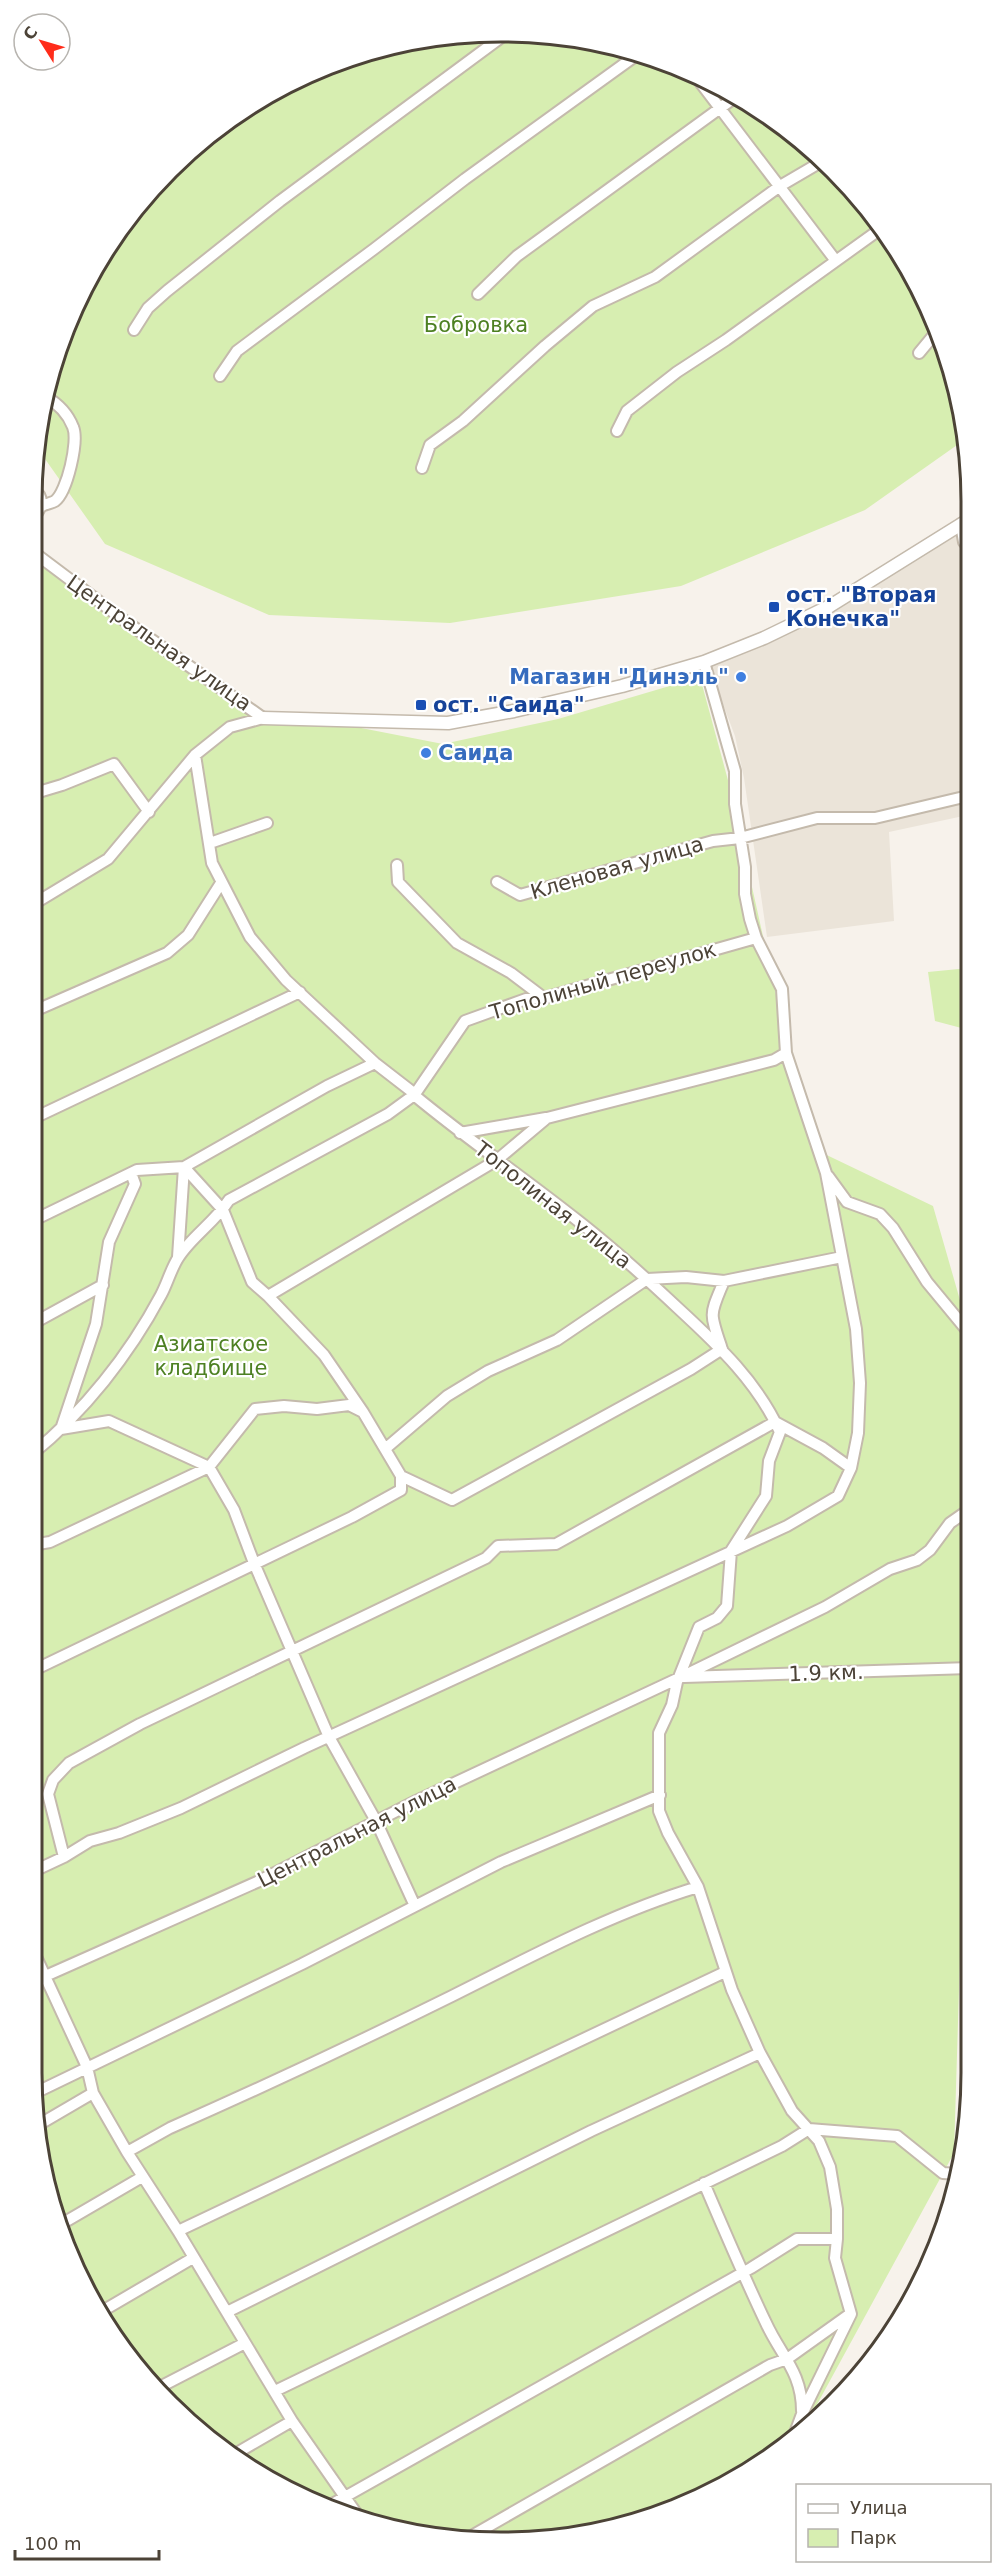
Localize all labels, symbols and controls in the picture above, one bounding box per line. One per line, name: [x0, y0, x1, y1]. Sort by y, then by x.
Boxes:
north arrow: [12, 12, 72, 72]
text: С: [19, 23, 42, 44]
park label: Бобровка: [424, 313, 528, 337]
street label: Центральная улица: [62, 570, 256, 716]
place label: ост. "Вторая Конечка": [786, 583, 937, 631]
marker: ост. "Вторая Конечка": [767, 600, 781, 614]
place label: Магазин "Динэль": [509, 665, 729, 689]
marker: Магазин "Динэль": [734, 670, 748, 684]
place label: ост. "Саида": [433, 693, 585, 717]
marker: ост. "Саида": [414, 698, 428, 712]
place label: Саида: [438, 741, 513, 765]
marker: Саида: [419, 746, 433, 760]
street label: Кленовая улица: [528, 832, 706, 904]
street label: Тополиный переулок: [486, 937, 719, 1025]
street label: Тополиная улица: [469, 1136, 636, 1274]
park label: Азиатское кладбище: [154, 1332, 268, 1380]
street label: 1.9 км.: [788, 1660, 864, 1686]
street label: Центральная улица: [254, 1771, 460, 1893]
legend: [796, 2484, 991, 2562]
text: Улица: [850, 2497, 907, 2518]
scale bar: [15, 2523, 159, 2561]
text: Парк: [850, 2527, 897, 2548]
text: 100 m: [24, 2533, 82, 2554]

